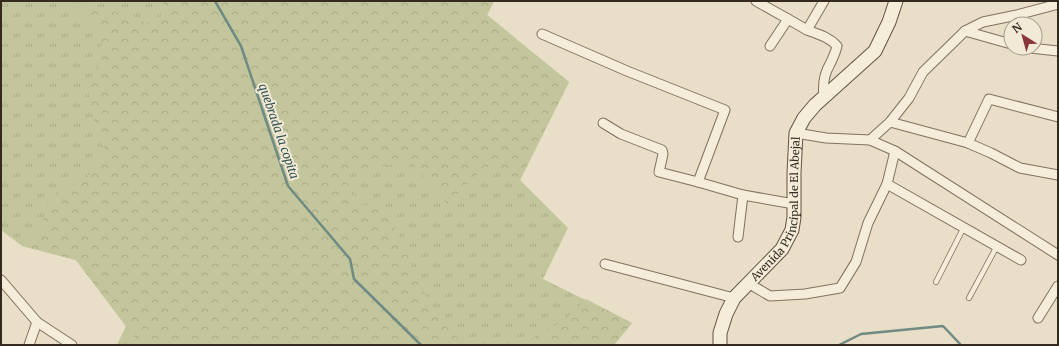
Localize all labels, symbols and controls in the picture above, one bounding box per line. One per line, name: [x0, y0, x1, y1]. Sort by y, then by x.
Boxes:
north arrow: [1003, 16, 1043, 56]
text: N: [1009, 20, 1025, 36]
water label: quebrada la copita: [256, 81, 302, 181]
street label: Avenida Principal de El Abejal: [747, 136, 803, 285]

